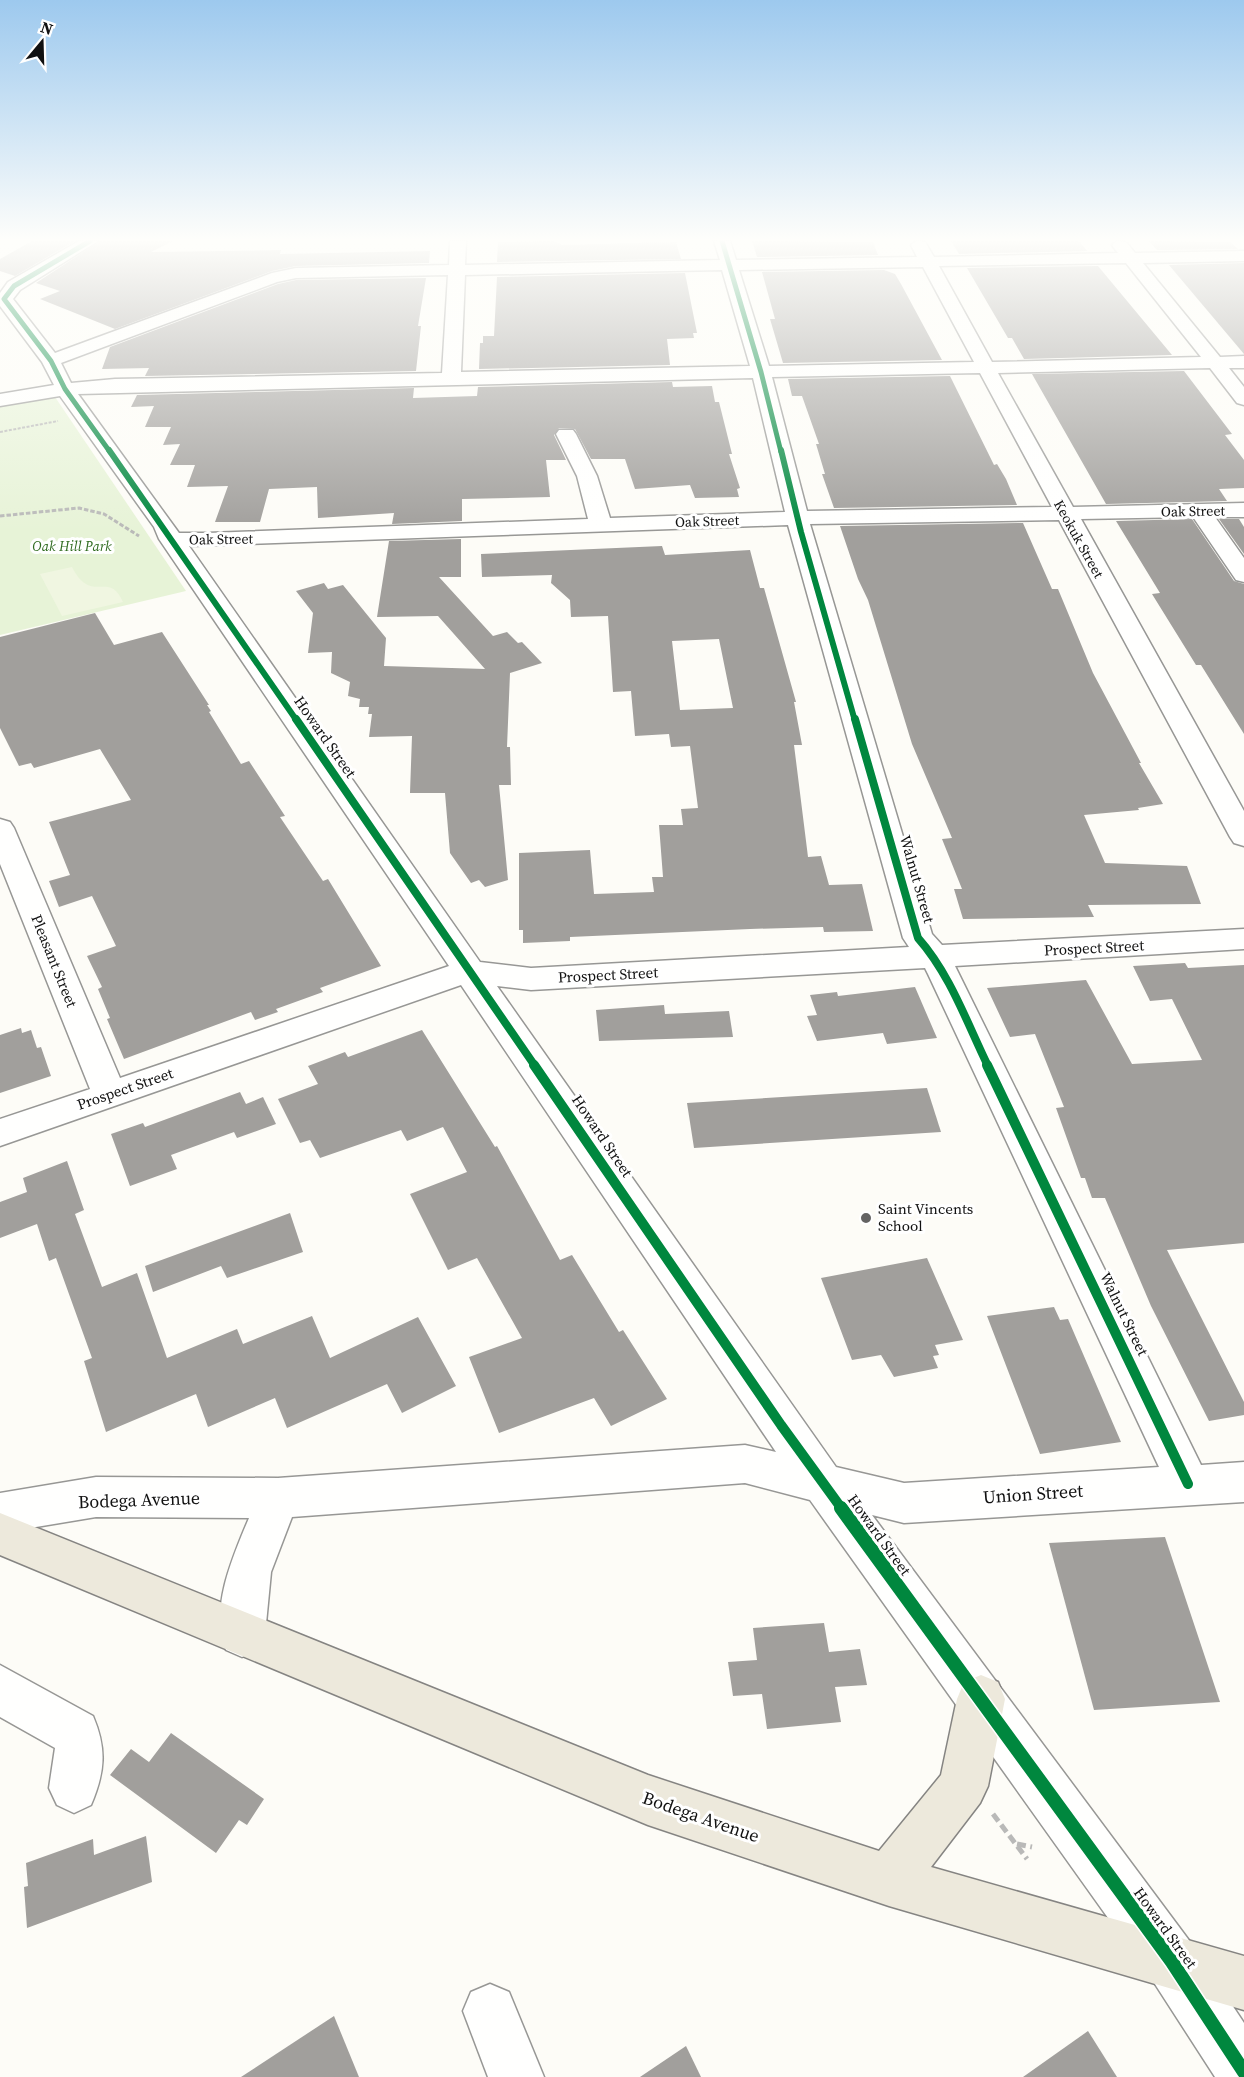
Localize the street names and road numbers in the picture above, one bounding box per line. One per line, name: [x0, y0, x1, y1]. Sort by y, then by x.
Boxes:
street label: Keokuk Street: [1049, 496, 1109, 582]
street label: Oak Street: [1161, 500, 1226, 522]
street label: Oak Street: [675, 510, 740, 532]
street label: Oak Street: [189, 528, 254, 550]
street label: Howard Street: [289, 692, 361, 782]
street label: Walnut Street: [895, 833, 940, 925]
street label: Pleasant Street: [26, 911, 83, 1011]
street label: Prospect Street: [1043, 934, 1145, 961]
street label: Prospect Street: [557, 961, 659, 988]
street label: Prospect Street: [74, 1062, 176, 1115]
street label: Howard Street: [567, 1090, 638, 1181]
street label: Walnut Street: [1095, 1269, 1154, 1359]
street label: Union Street: [982, 1478, 1084, 1509]
street label: Bodega Avenue: [78, 1485, 200, 1514]
street label: Howard Street: [843, 1490, 916, 1580]
street label: Bodega Avenue: [639, 1785, 763, 1848]
street label: Howard Street: [1129, 1883, 1202, 1973]

